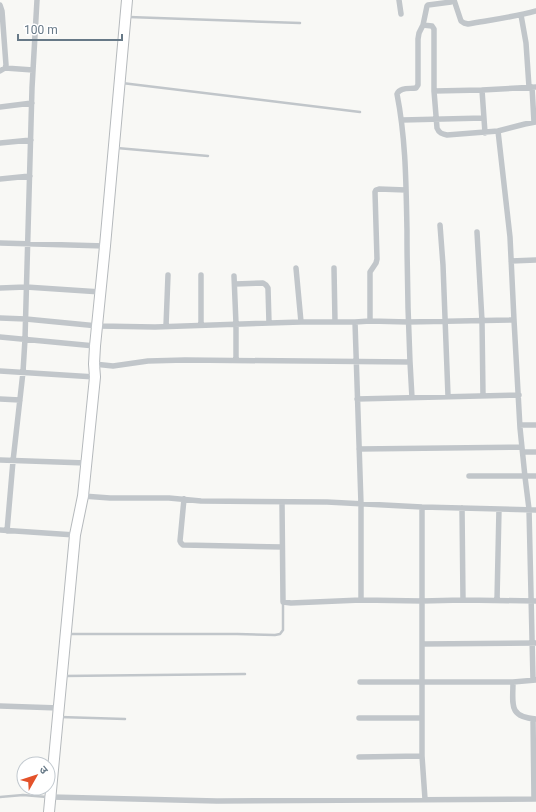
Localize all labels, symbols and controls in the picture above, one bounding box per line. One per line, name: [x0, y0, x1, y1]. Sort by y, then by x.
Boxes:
scale bar: [18, 16, 122, 42]
text: 100 m: [24, 23, 58, 37]
north arrow: [16, 756, 56, 796]
text: उ: [36, 763, 51, 777]

